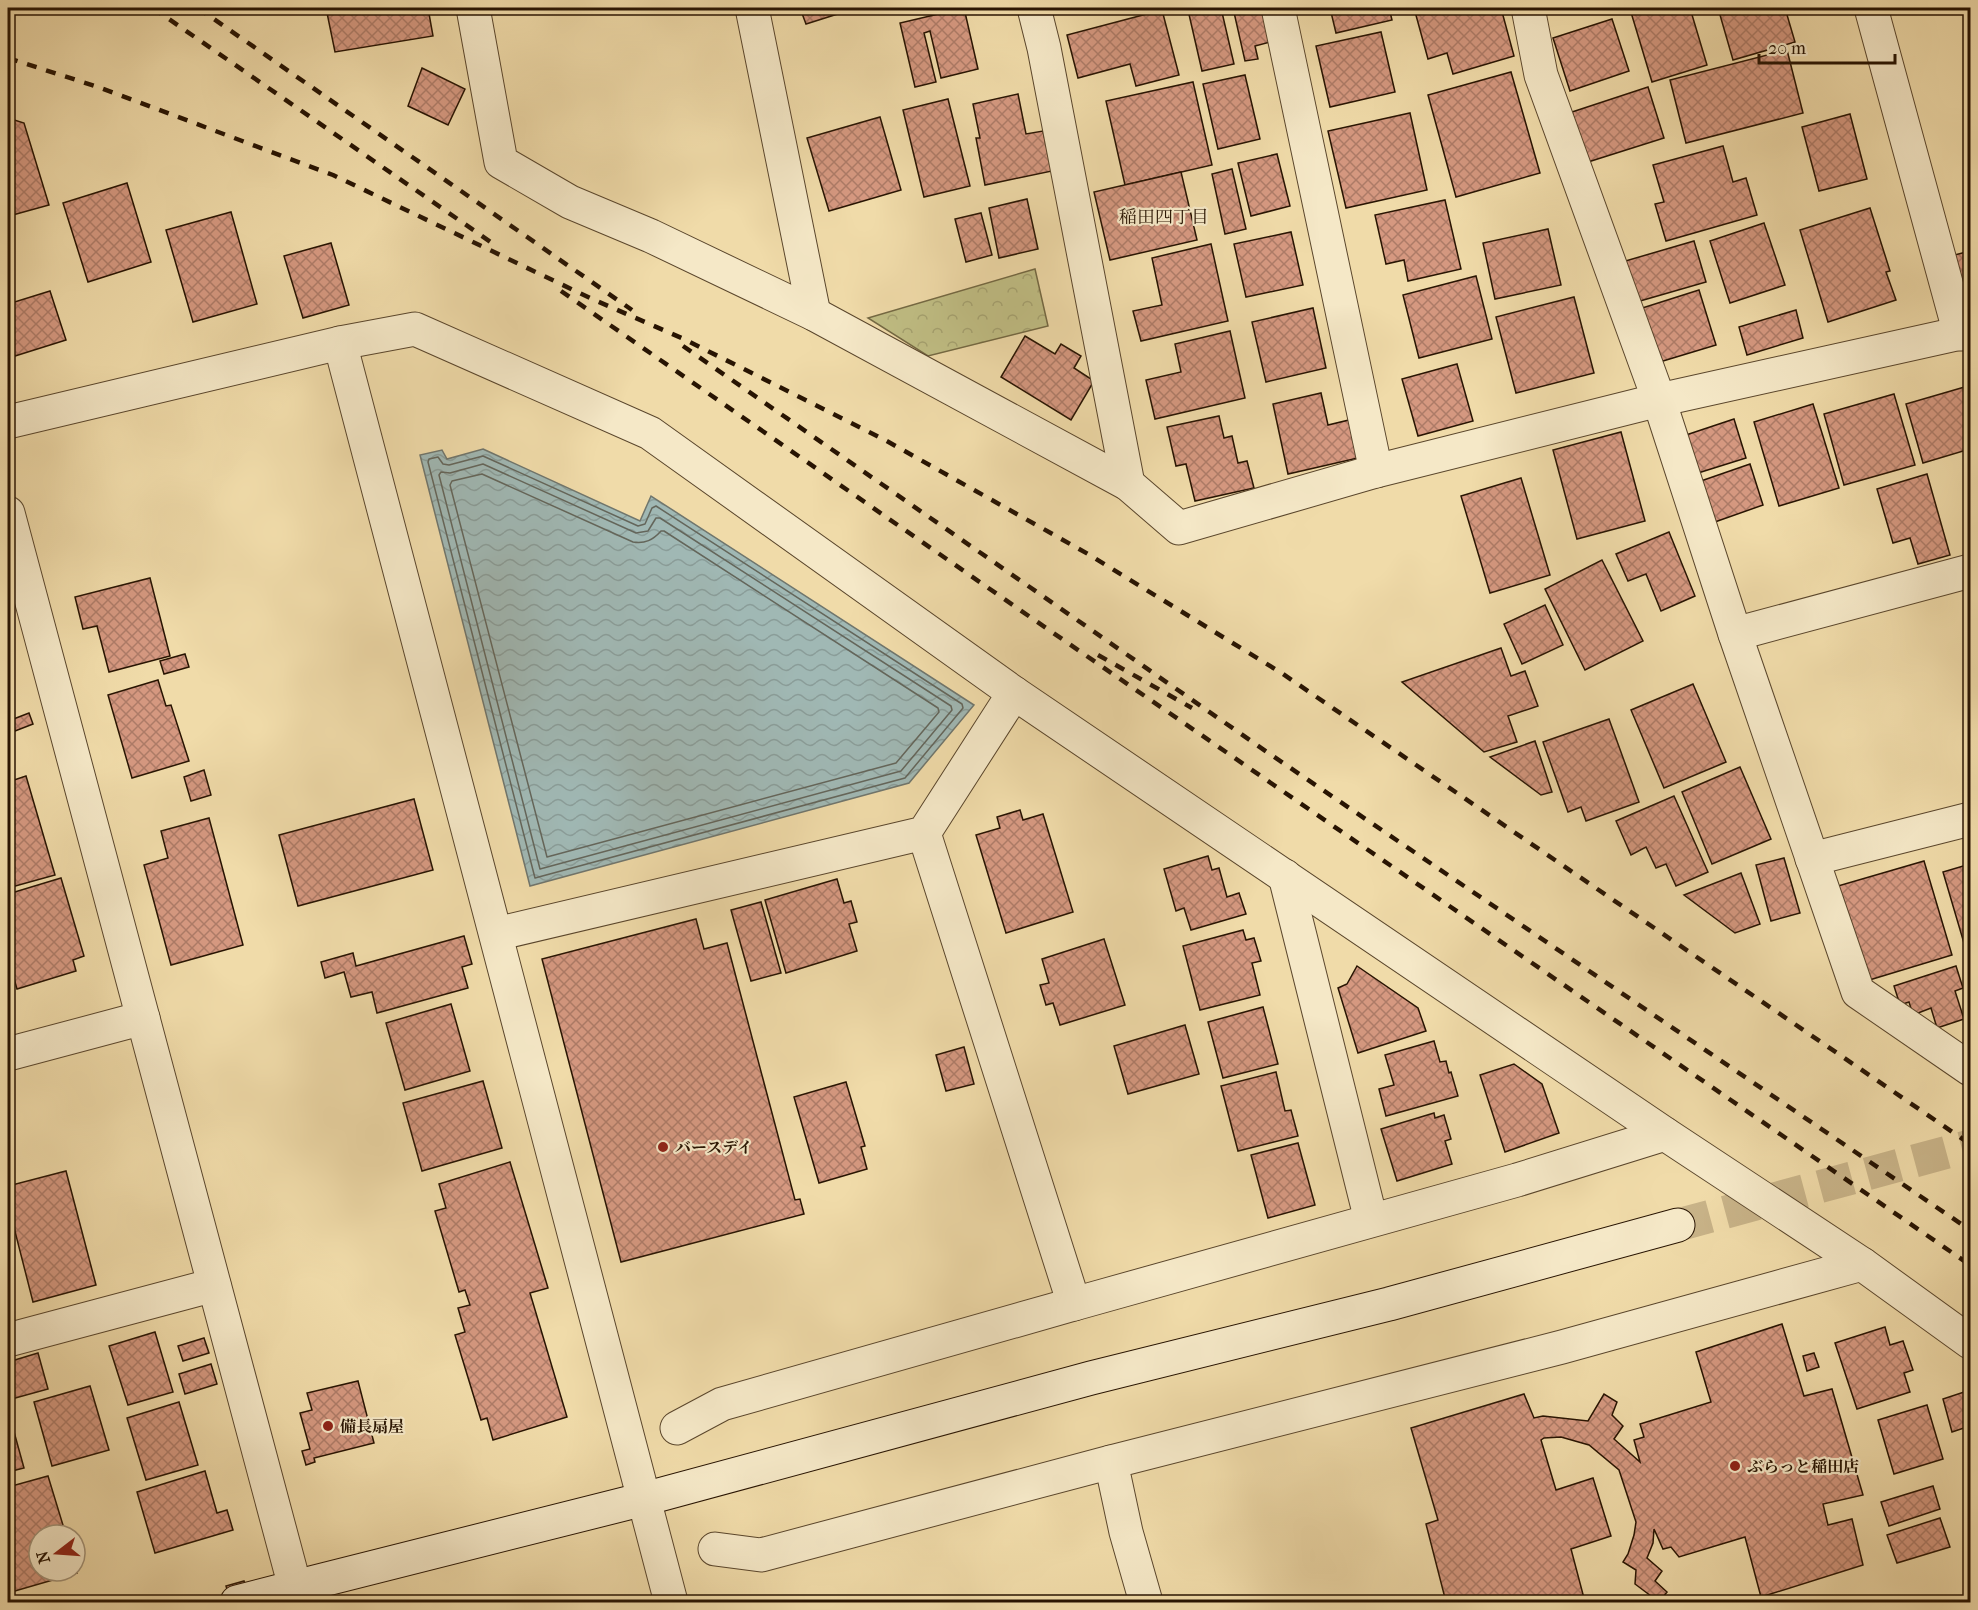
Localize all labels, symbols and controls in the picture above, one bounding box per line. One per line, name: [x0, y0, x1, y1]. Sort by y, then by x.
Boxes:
scale bar: [1759, 27, 1896, 65]
text: 20 m: [1768, 38, 1806, 59]
district label: 稲田四丁目: [1119, 207, 1209, 228]
place label: バースデイ: [675, 1138, 753, 1157]
marker: バースデイ: [656, 1140, 670, 1154]
place label: 備長扇屋: [340, 1417, 404, 1436]
marker: 備長扇屋: [321, 1419, 335, 1433]
place label: ぶらっと稲田店: [1747, 1457, 1859, 1476]
marker: ぶらっと稲田店: [1728, 1459, 1742, 1473]
north arrow: [27, 1523, 87, 1583]
text: N: [32, 1548, 54, 1566]

